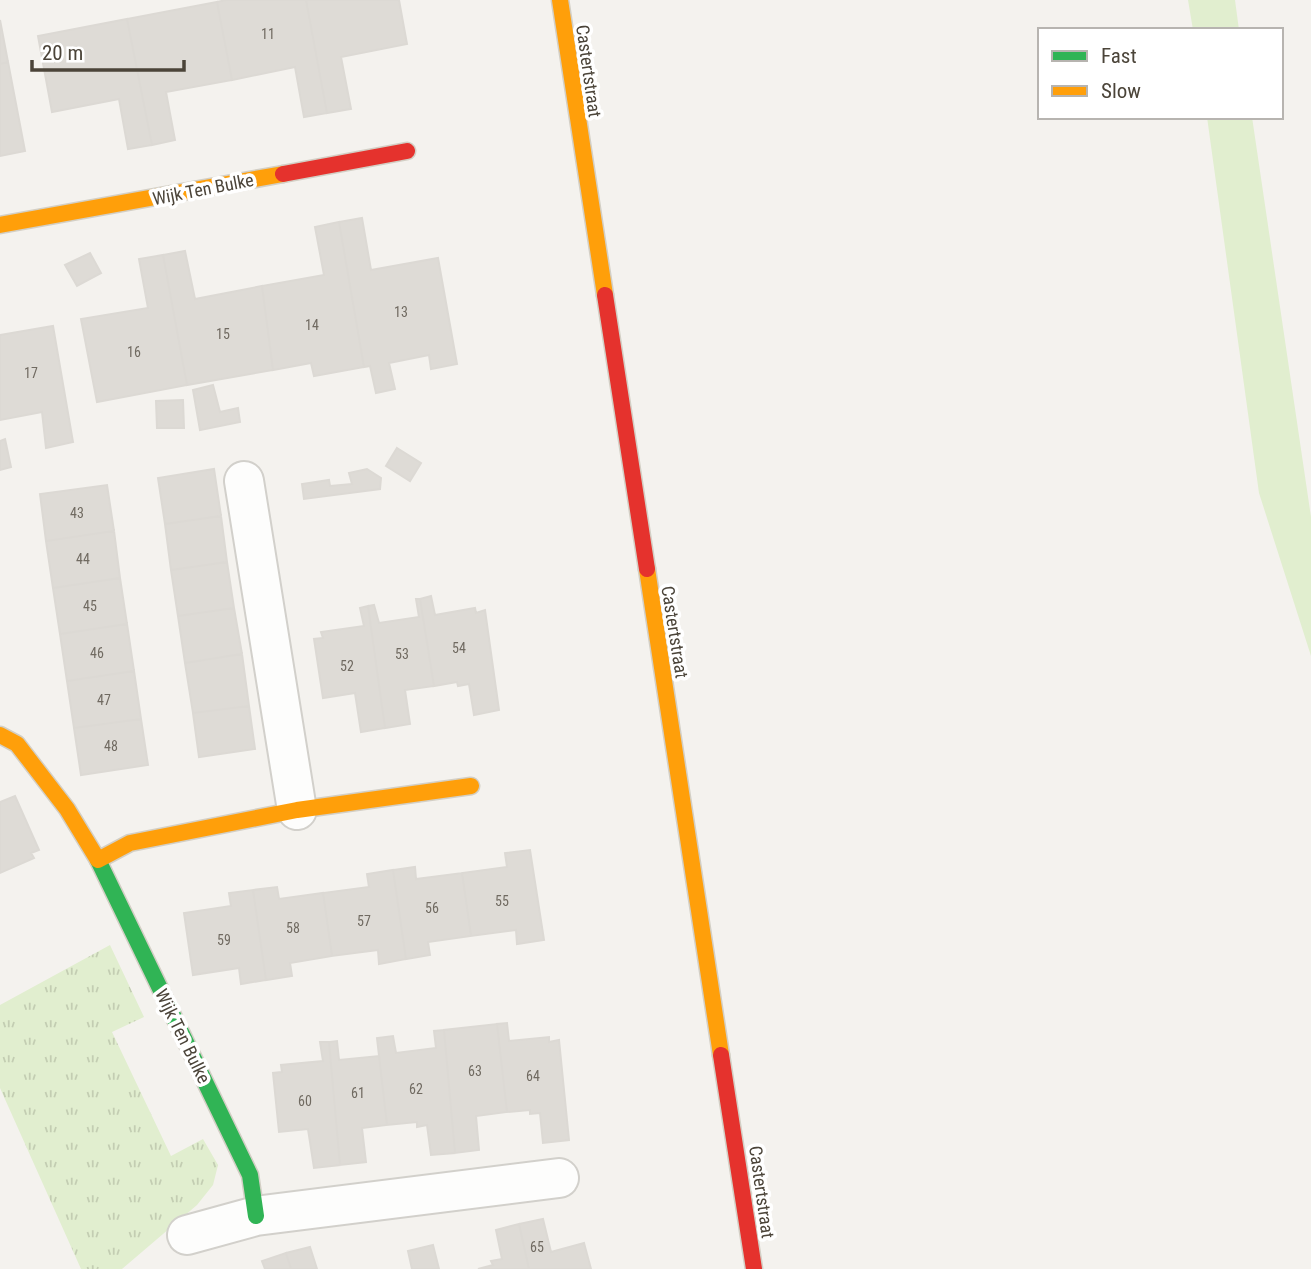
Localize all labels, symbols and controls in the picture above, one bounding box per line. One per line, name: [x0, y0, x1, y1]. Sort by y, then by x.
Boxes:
street label: Castertstraat: [572, 23, 606, 119]
house number: 11: [261, 26, 275, 42]
scale bar: [32, 28, 184, 72]
legend: [1038, 28, 1283, 119]
text: 20 m: [42, 41, 83, 65]
text: Fast: [1101, 44, 1137, 68]
text: Slow: [1101, 79, 1141, 103]
street label: Wijk Ten Bulke: [151, 169, 255, 209]
house number: 13: [394, 304, 408, 320]
house number: 14: [305, 317, 319, 333]
house number: 15: [216, 326, 230, 342]
house number: 16: [127, 344, 141, 360]
house number: 17: [24, 365, 38, 381]
house number: 43: [70, 505, 84, 521]
house number: 44: [76, 551, 90, 567]
street label: Castertstraat: [657, 584, 693, 680]
house number: 45: [83, 598, 97, 614]
house number: 54: [452, 640, 466, 656]
house number: 46: [90, 645, 104, 661]
house number: 53: [395, 646, 409, 662]
house number: 52: [340, 658, 354, 674]
house number: 47: [97, 692, 111, 708]
house number: 48: [104, 738, 118, 754]
house number: 55: [495, 893, 509, 909]
house number: 56: [425, 900, 439, 916]
house number: 57: [357, 913, 371, 929]
house number: 58: [286, 920, 300, 936]
house number: 59: [217, 932, 231, 948]
street label: Wijk Ten Bulke: [151, 985, 215, 1087]
house number: 63: [468, 1063, 482, 1079]
house number: 64: [526, 1068, 540, 1084]
house number: 62: [409, 1081, 423, 1097]
house number: 61: [351, 1085, 365, 1101]
house number: 60: [298, 1093, 312, 1109]
street label: Castertstraat: [745, 1144, 779, 1240]
house number: 65: [530, 1239, 544, 1255]

